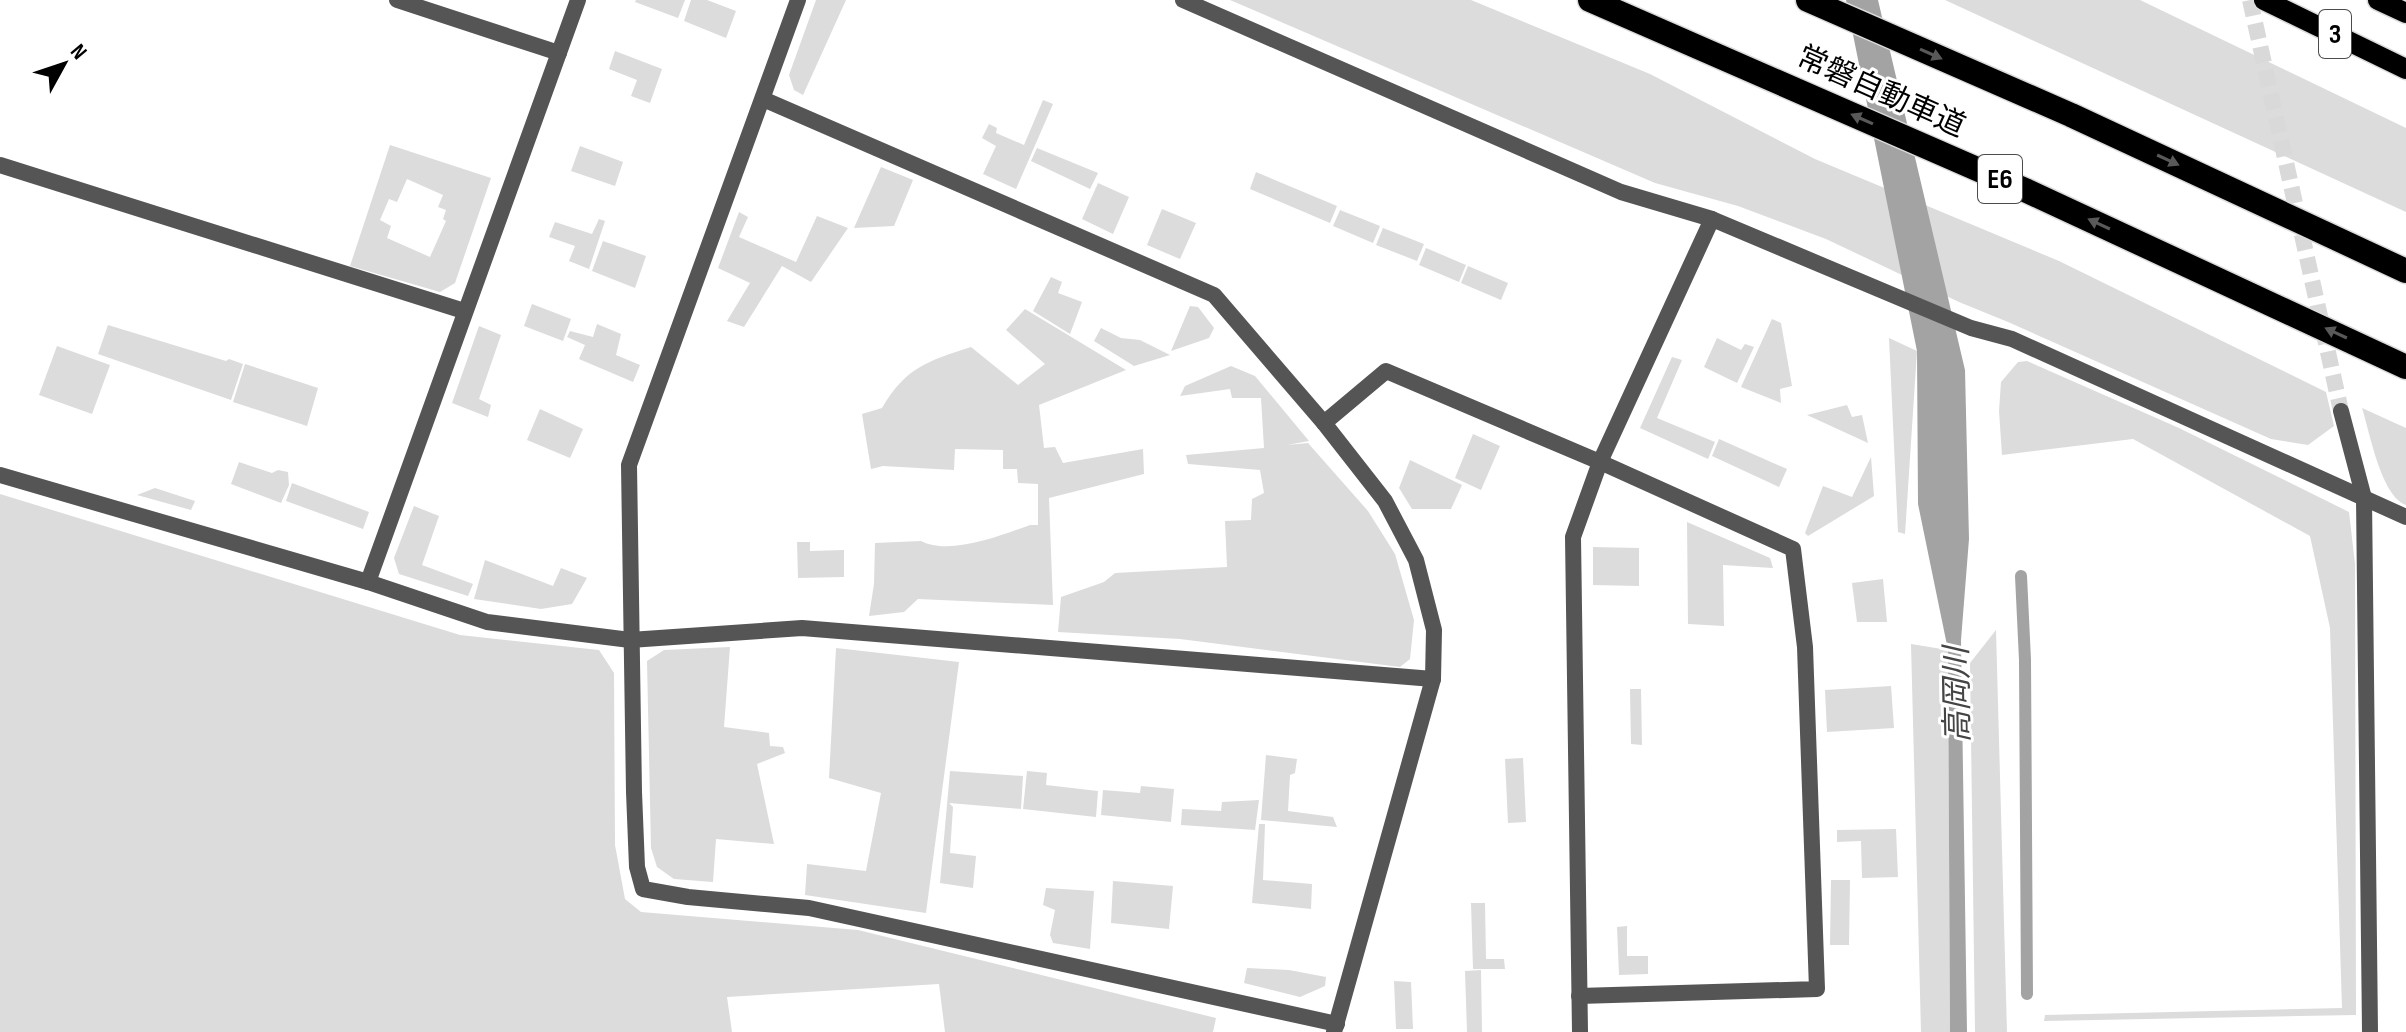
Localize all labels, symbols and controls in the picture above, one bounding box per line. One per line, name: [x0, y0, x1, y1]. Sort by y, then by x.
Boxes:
road number: 3: [2319, 10, 2351, 58]
north arrow: [24, 24, 104, 104]
text: N: [64, 39, 92, 65]
street label: 常磐自動車道: [1791, 39, 1971, 145]
one-way arrow: [1919, 47, 1943, 60]
one-way arrow: [1850, 112, 1874, 125]
one-way arrow: [2157, 153, 2180, 167]
road number: E6: [1978, 155, 2022, 203]
one-way arrow: [2088, 218, 2111, 231]
one-way arrow: [2324, 326, 2347, 340]
water label: 高岡川: [1938, 644, 1978, 743]

